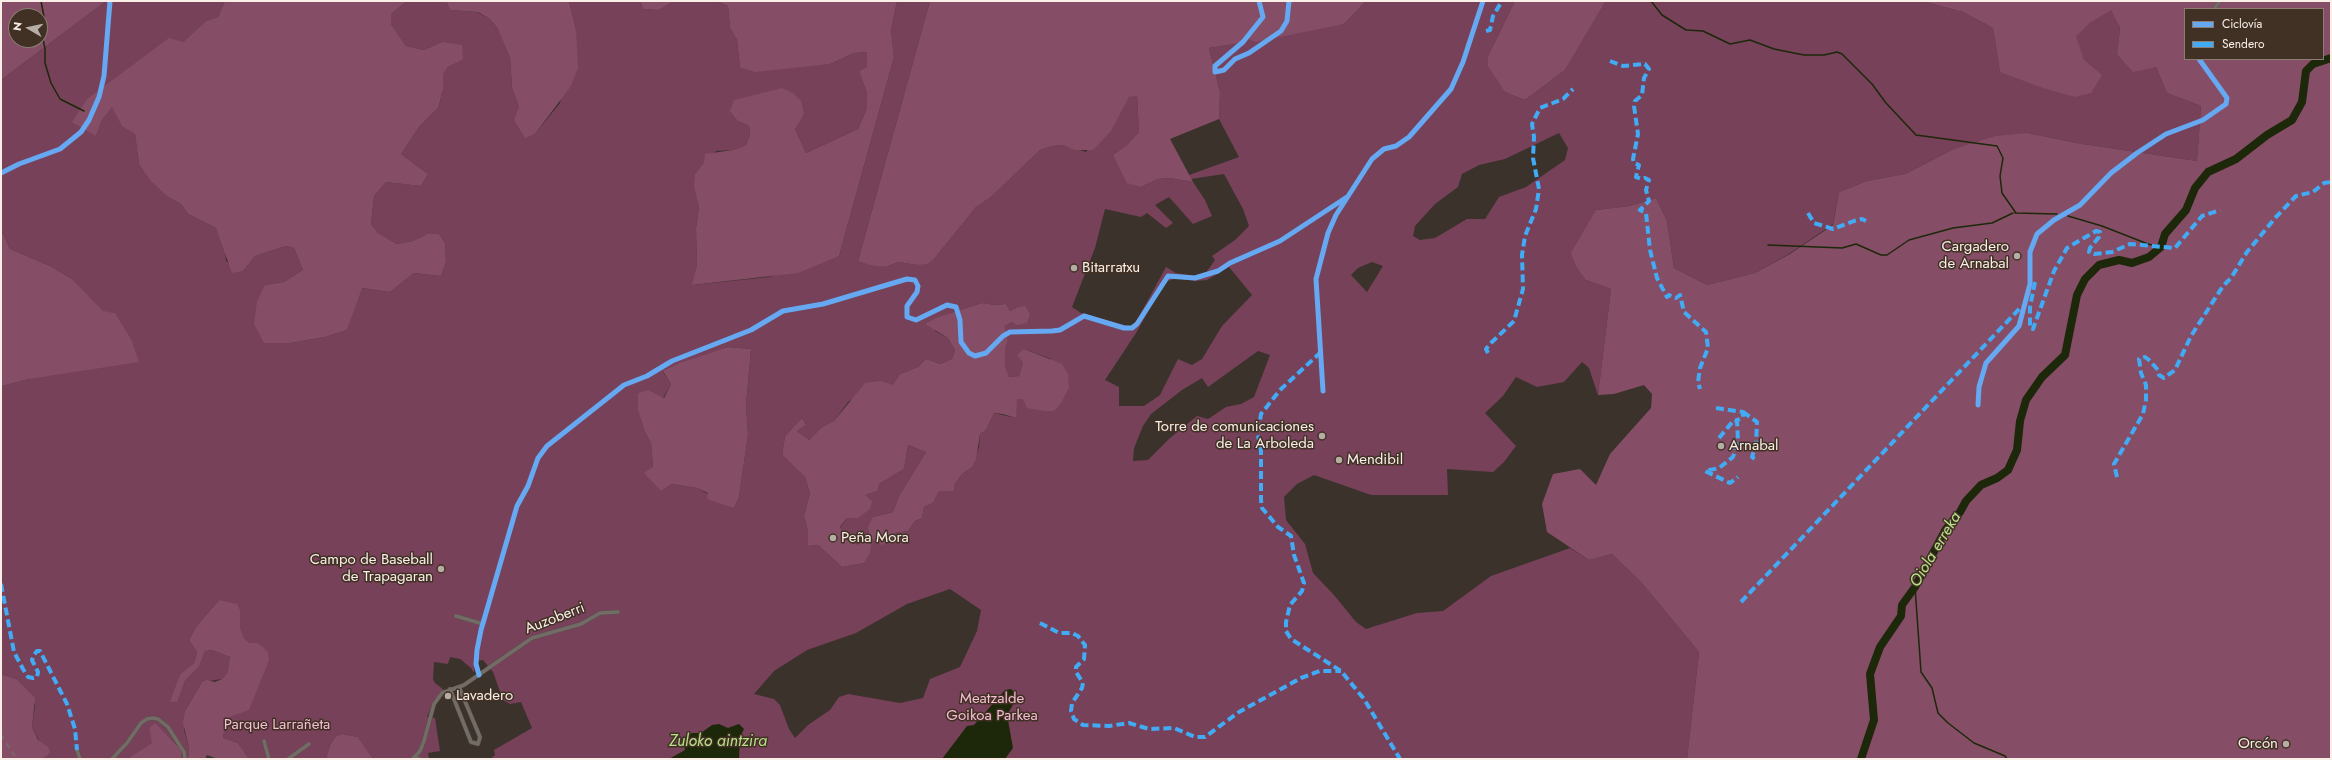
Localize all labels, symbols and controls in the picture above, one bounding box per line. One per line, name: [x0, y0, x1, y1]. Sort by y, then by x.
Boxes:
north arrow: [8, 8, 48, 48]
legend: [2184, 8, 2324, 60]
text: Ciclovía: [2222, 15, 2262, 33]
text: N: [9, 21, 26, 32]
text: Sendero: [2222, 35, 2265, 53]
place label: Cargadero de Arnabal: [1939, 238, 2009, 273]
marker: Cargadero de Arnabal: [2012, 251, 2022, 261]
place label: Bitarratxu: [1082, 259, 1140, 277]
marker: Bitarratxu: [1069, 263, 1079, 273]
place label: Torre de comunicaciones de La Arboleda: [1155, 418, 1314, 453]
marker: Torre de comunicaciones de La Arboleda: [1317, 431, 1327, 441]
place label: Arnabal: [1729, 437, 1778, 455]
marker: Arnabal: [1716, 441, 1726, 451]
place label: Mendibil: [1347, 451, 1403, 469]
marker: Mendibil: [1334, 455, 1344, 465]
water label: Oiola erreka: [1906, 509, 1966, 591]
place label: Peña Mora: [841, 529, 909, 547]
marker: Peña Mora: [828, 533, 838, 543]
place label: Campo de Baseball de Trapagaran: [310, 551, 433, 586]
marker: Campo de Baseball de Trapagaran: [436, 564, 446, 574]
street label: Auzoberri: [522, 599, 588, 639]
place label: Lavadero: [456, 687, 513, 705]
park label: Meatzalde Goikoa Parkea: [946, 690, 1038, 725]
marker: Lavadero: [443, 691, 453, 701]
park label: Parque Larrañeta: [224, 716, 330, 734]
water label: Zuloko aintzira: [669, 732, 767, 752]
place label: Orcón: [2238, 735, 2278, 753]
marker: Orcón: [2281, 739, 2291, 749]

